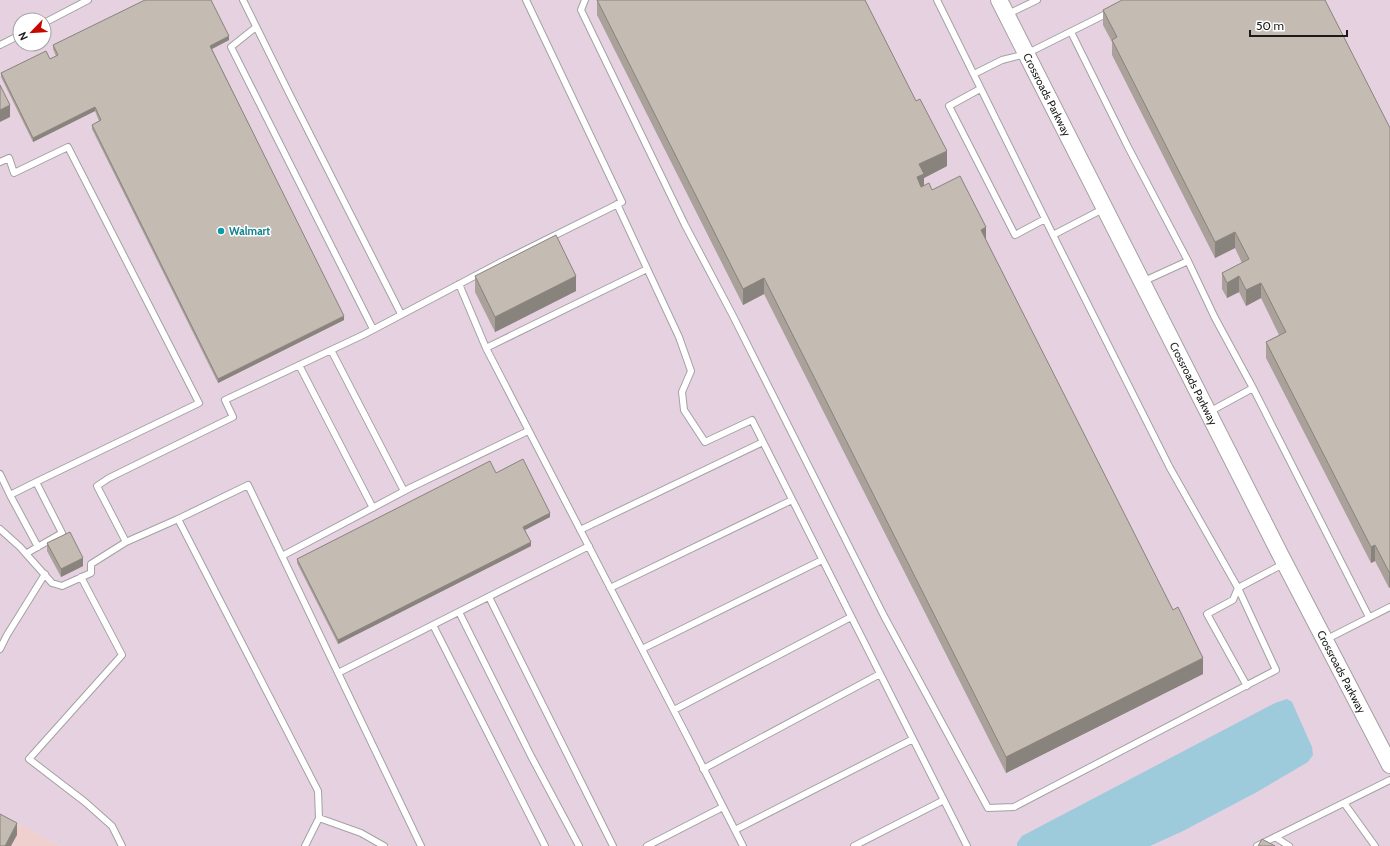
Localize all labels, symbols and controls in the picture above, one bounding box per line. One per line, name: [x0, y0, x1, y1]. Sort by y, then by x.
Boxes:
north arrow: [12, 12, 52, 52]
scale bar: [1250, 12, 1347, 38]
text: 50 m: [1256, 18, 1284, 33]
text: N: [15, 30, 31, 43]
street label: Crossroads Parkway: [1020, 51, 1074, 139]
place label: Walmart: [229, 224, 270, 238]
marker: Walmart: [216, 226, 226, 236]
street label: Crossroads Parkway: [1167, 340, 1221, 428]
street label: Crossroads Parkway: [1314, 628, 1369, 716]

